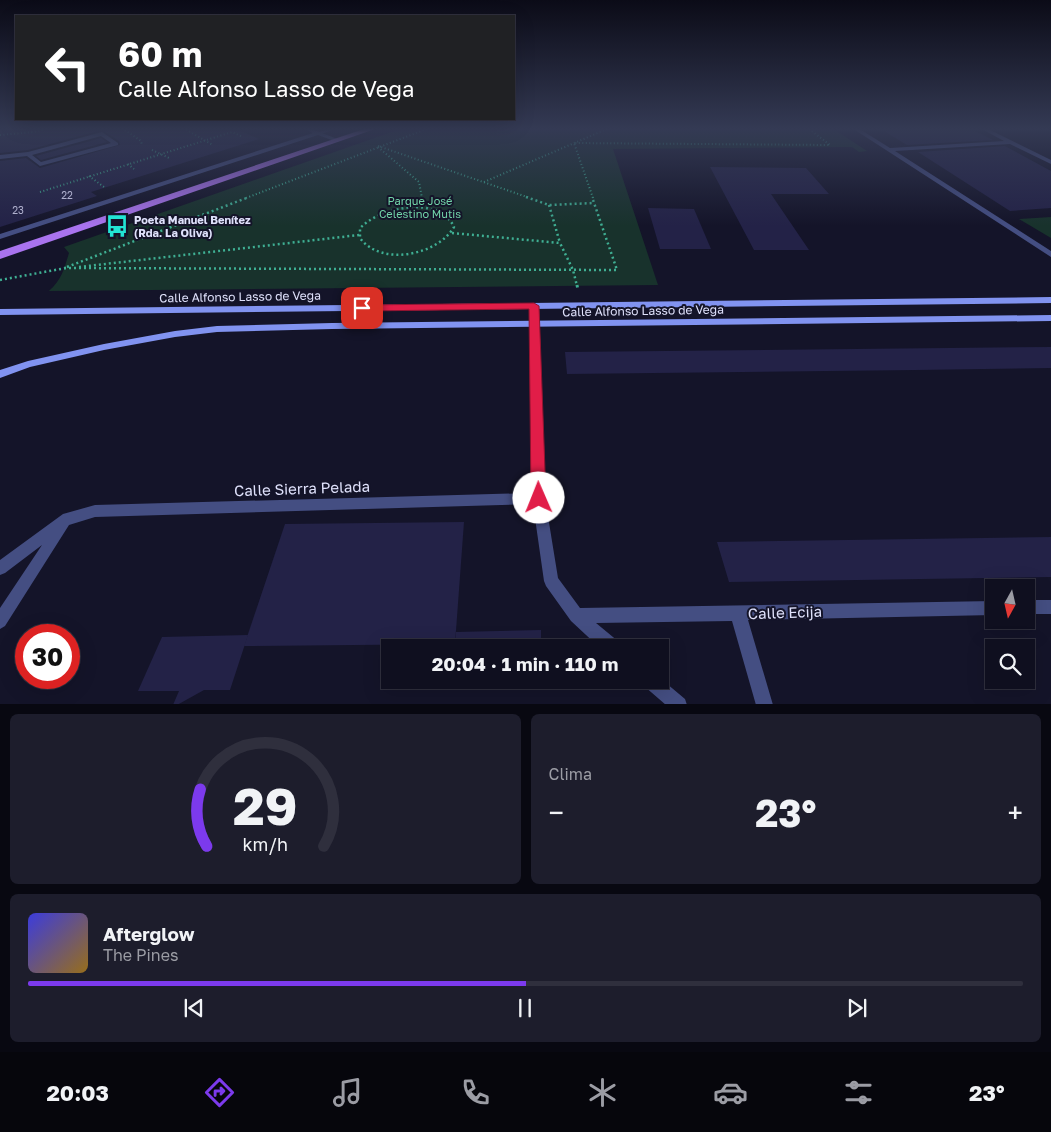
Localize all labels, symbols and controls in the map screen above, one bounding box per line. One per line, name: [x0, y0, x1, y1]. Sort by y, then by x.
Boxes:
text: 60 m: [118, 33, 202, 75]
icon: left: [35, 35, 100, 100]
text: Calle Alfonso Lasso de Vega: [118, 75, 414, 102]
house number: 22: [61, 189, 73, 201]
park label: Parque José Celestino Mutis: [379, 194, 461, 220]
house number: 23: [12, 204, 24, 216]
bus stop icon: Poeta Manuel Benítez (Rda. La Oliva): [104, 213, 130, 239]
place label: Poeta Manuel Benítez (Rda. La Oliva): [134, 213, 251, 239]
pin: [341, 287, 383, 329]
street label: Calle Alfonso Lasso de Vega: [159, 288, 321, 305]
icon: arrive: [348, 294, 376, 322]
street label: Calle Alfonso Lasso de Vega: [562, 302, 724, 319]
position arrow: [512, 471, 564, 523]
street label: Calle Sierra Pelada: [234, 477, 370, 499]
north arrow: [985, 579, 1035, 629]
map controls: [985, 579, 1035, 689]
street label: Calle Ecija: [748, 602, 822, 622]
speed limit sign: 30: [15, 624, 80, 689]
button: search: [985, 639, 1035, 689]
text: 20:04 · 1 min · 110 m: [432, 652, 618, 675]
text: Clima: [549, 764, 592, 784]
text: 29: [233, 774, 298, 836]
text: 23°: [755, 790, 816, 835]
text: −: [549, 796, 564, 829]
text: +: [1008, 796, 1023, 829]
text: km/h: [243, 833, 288, 855]
text: Afterglow: [103, 922, 194, 945]
text: The Pines: [103, 945, 178, 965]
icon: previous: [180, 994, 208, 1022]
icon: pause: [511, 994, 539, 1022]
icon: next: [843, 994, 871, 1022]
icon: directions: [202, 1075, 237, 1110]
icon: music: [330, 1075, 365, 1110]
icon: phone: [458, 1075, 493, 1110]
icon: climate: [585, 1075, 620, 1110]
icon: car: [713, 1075, 748, 1110]
icon: filters: [841, 1075, 876, 1110]
text: 20:03: [46, 1079, 109, 1106]
text: 23°: [969, 1079, 1004, 1106]

